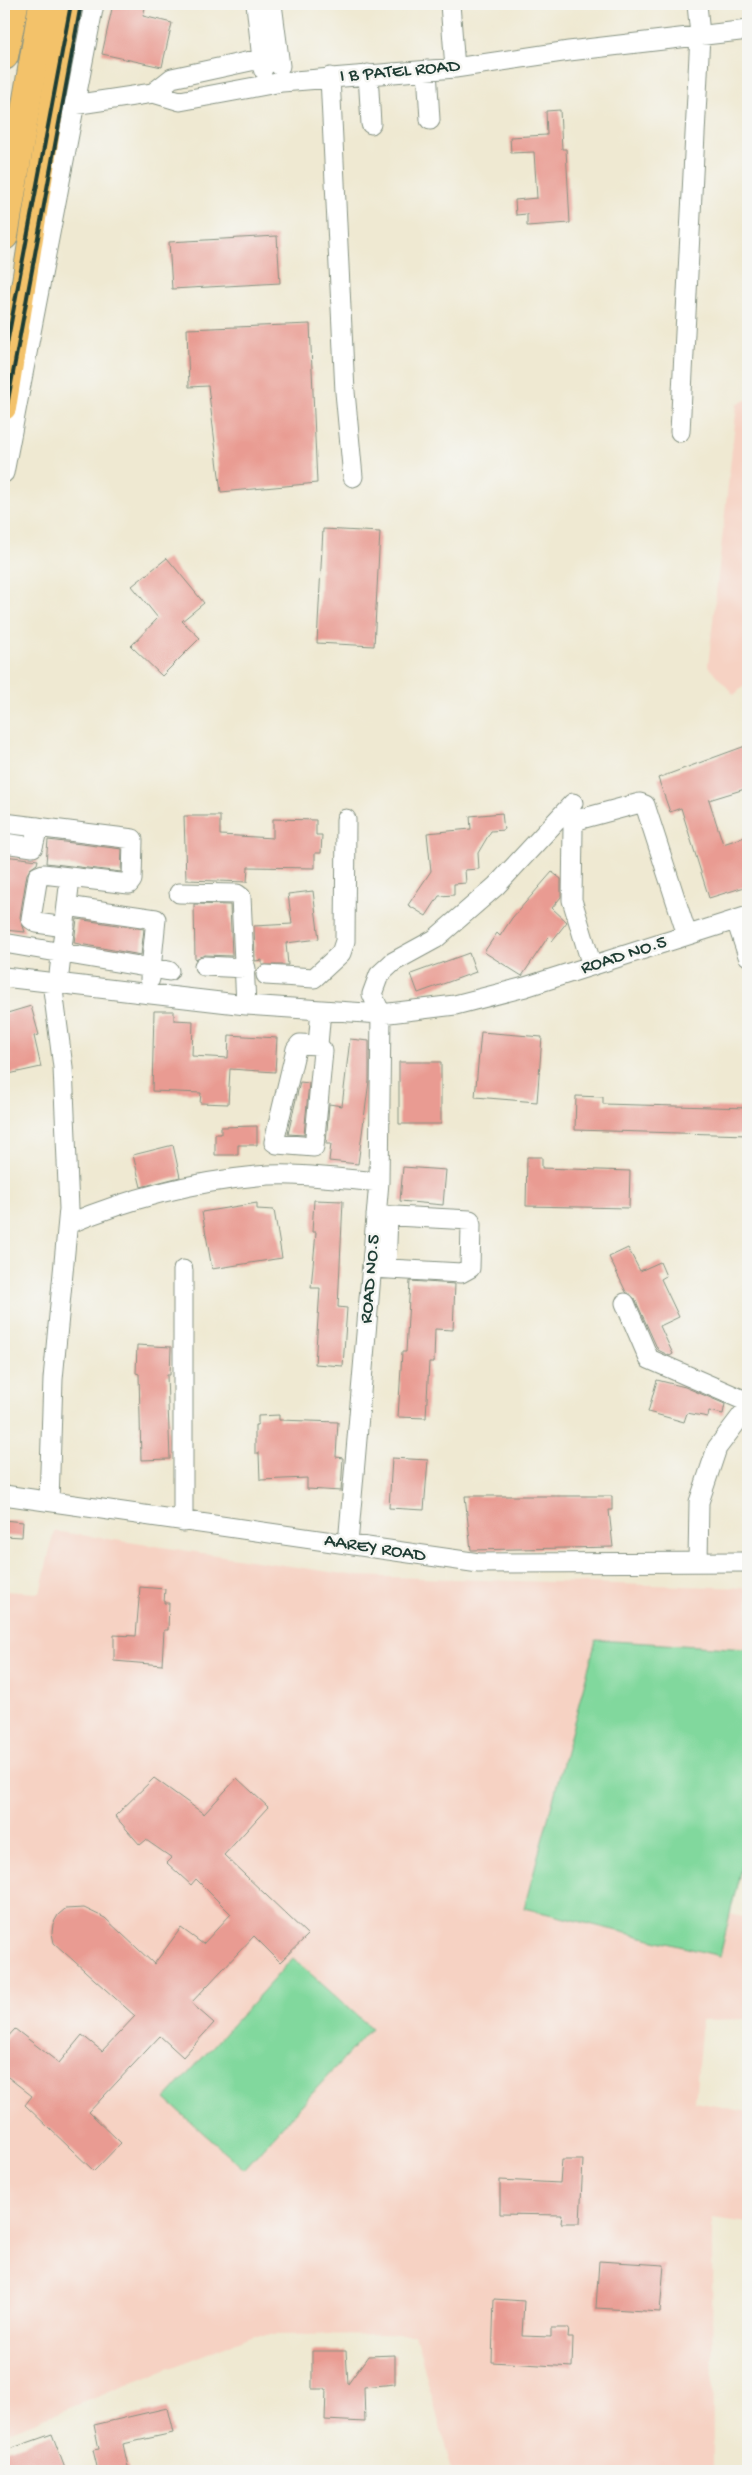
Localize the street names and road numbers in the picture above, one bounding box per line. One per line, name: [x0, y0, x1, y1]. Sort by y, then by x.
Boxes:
street label: I B PATEL ROAD: [339, 55, 462, 89]
street label: ROAD NO.5: [578, 931, 670, 981]
street label: ROAD NO.5: [356, 1234, 386, 1324]
street label: AAREY ROAD: [323, 1530, 428, 1568]

